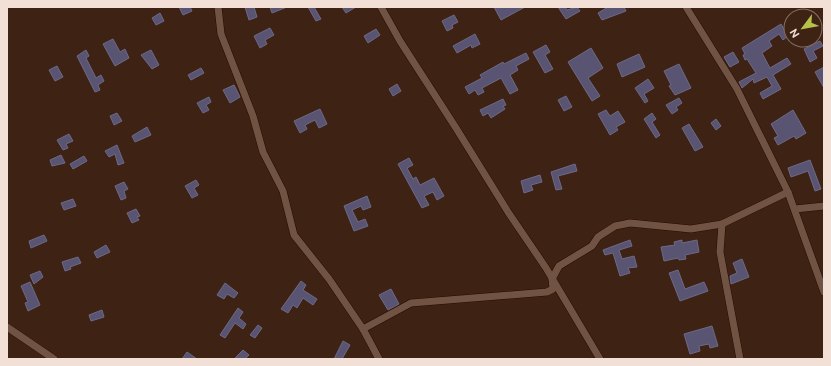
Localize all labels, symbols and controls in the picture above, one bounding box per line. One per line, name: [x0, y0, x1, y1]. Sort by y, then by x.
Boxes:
north arrow: [783, 8, 823, 48]
text: N: [787, 27, 802, 40]

